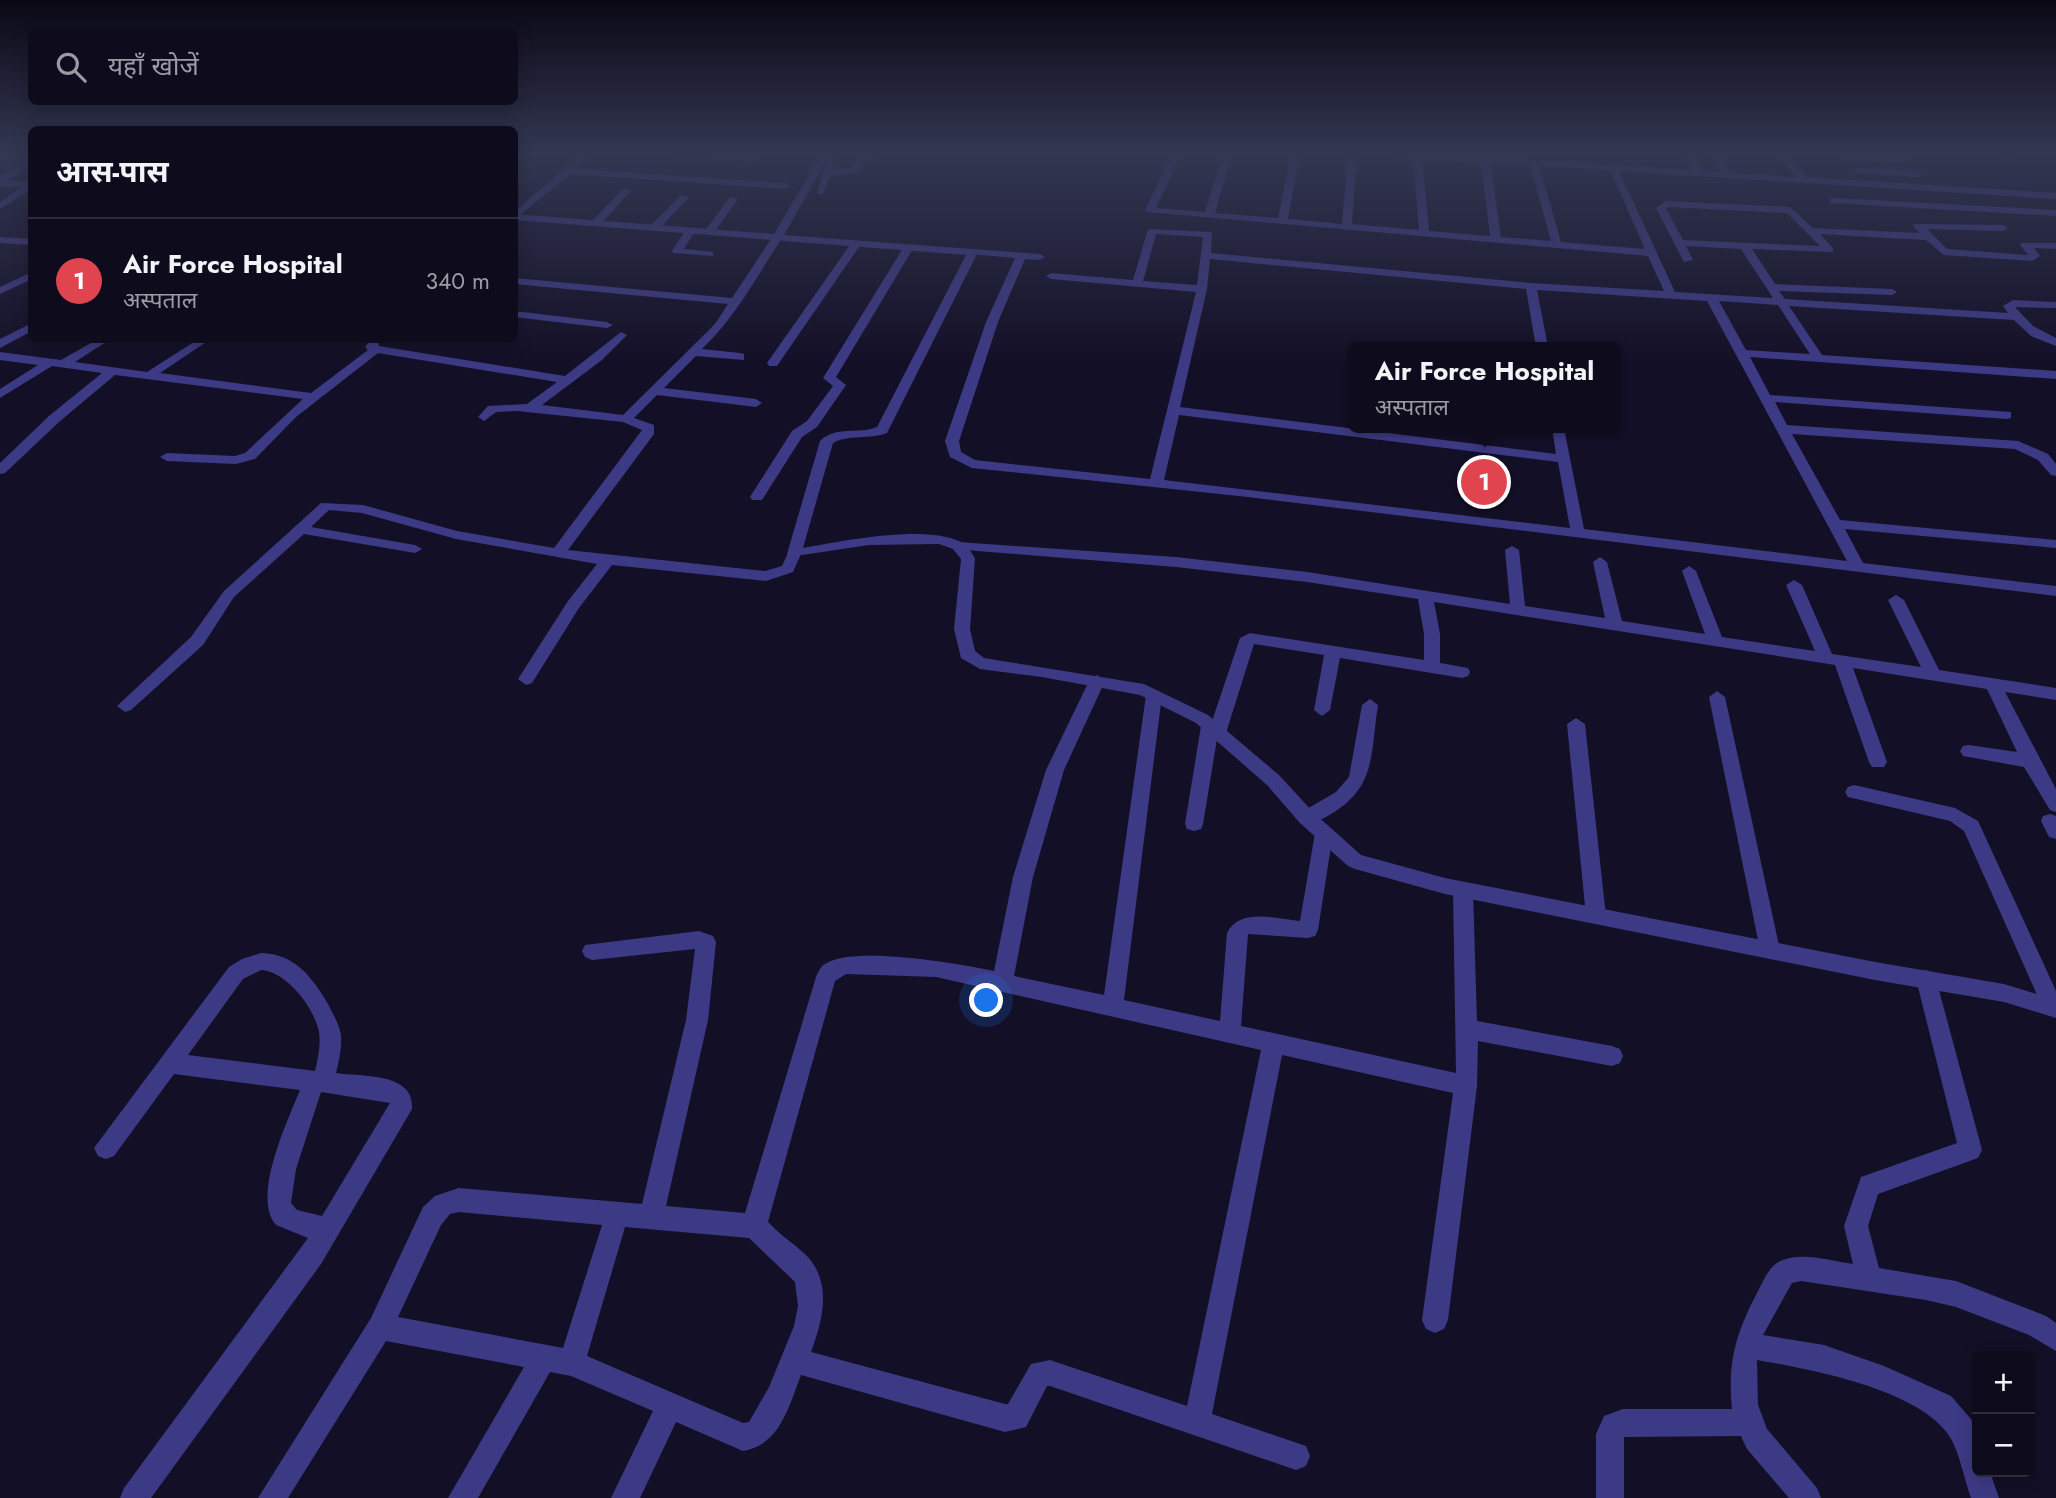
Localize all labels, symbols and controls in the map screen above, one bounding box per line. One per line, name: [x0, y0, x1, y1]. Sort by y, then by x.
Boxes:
search box: [28, 28, 518, 105]
text: यहाँ खोजें: [108, 47, 199, 85]
icon: search: [52, 48, 90, 86]
text: आस-पास: [56, 150, 169, 193]
text: Air Force Hospital: [123, 245, 343, 283]
text: 1: [73, 264, 85, 298]
text: 340 m: [425, 264, 490, 298]
text: अस्पताल: [123, 283, 197, 317]
popup: [1348, 342, 1621, 433]
text: Air Force Hospital: [1375, 352, 1594, 390]
text: अस्पताल: [1375, 390, 1449, 424]
pin: 1: [1461, 456, 1507, 508]
your location: [969, 983, 1003, 1017]
map controls: [1972, 1351, 2035, 1477]
button: +: [1972, 1351, 2035, 1414]
button: −: [1972, 1414, 2035, 1477]

